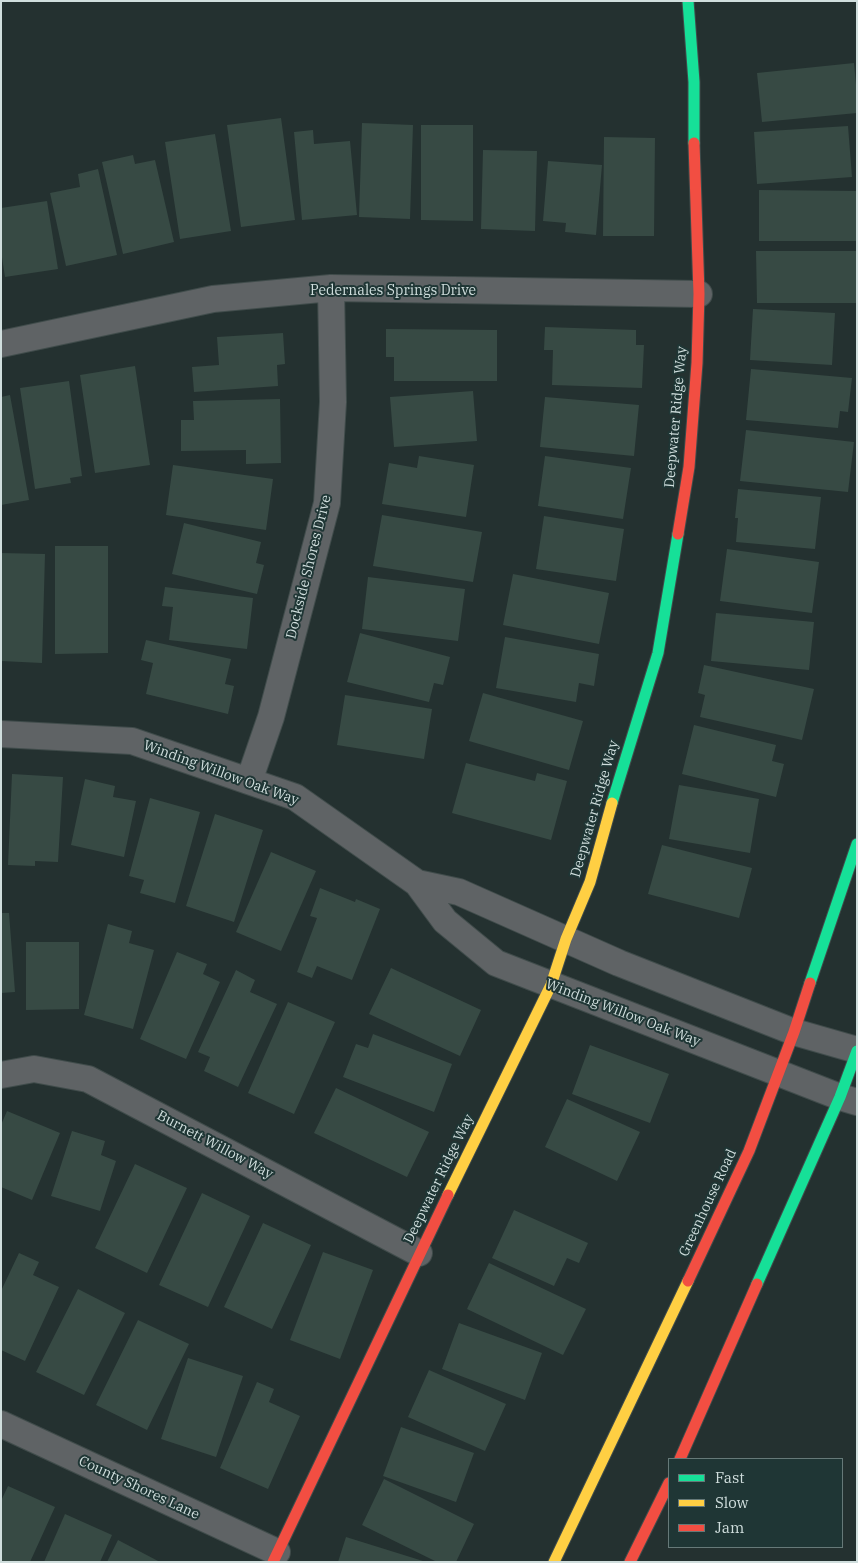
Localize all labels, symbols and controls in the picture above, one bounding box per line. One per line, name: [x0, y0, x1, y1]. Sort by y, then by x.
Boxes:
street label: Pedernales Springs Drive: [310, 283, 476, 299]
street label: Deepwater Ridge Way: [661, 346, 691, 488]
street label: Dockside Shores Drive: [283, 493, 335, 641]
street label: Winding Willow Oak Way: [141, 737, 301, 809]
street label: Deepwater Ridge Way: [567, 738, 623, 880]
street label: Winding Willow Oak Way: [543, 976, 703, 1050]
street label: Burnett Willow Way: [154, 1107, 276, 1183]
street label: Deepwater Ridge Way: [400, 1112, 478, 1246]
street label: Greenhouse Road: [676, 1147, 740, 1259]
street label: County Shores Lane: [76, 1453, 202, 1523]
legend: [668, 1458, 843, 1548]
text: Fast: [715, 1468, 745, 1487]
text: Slow: [715, 1493, 748, 1512]
text: Jam: [715, 1518, 744, 1537]

